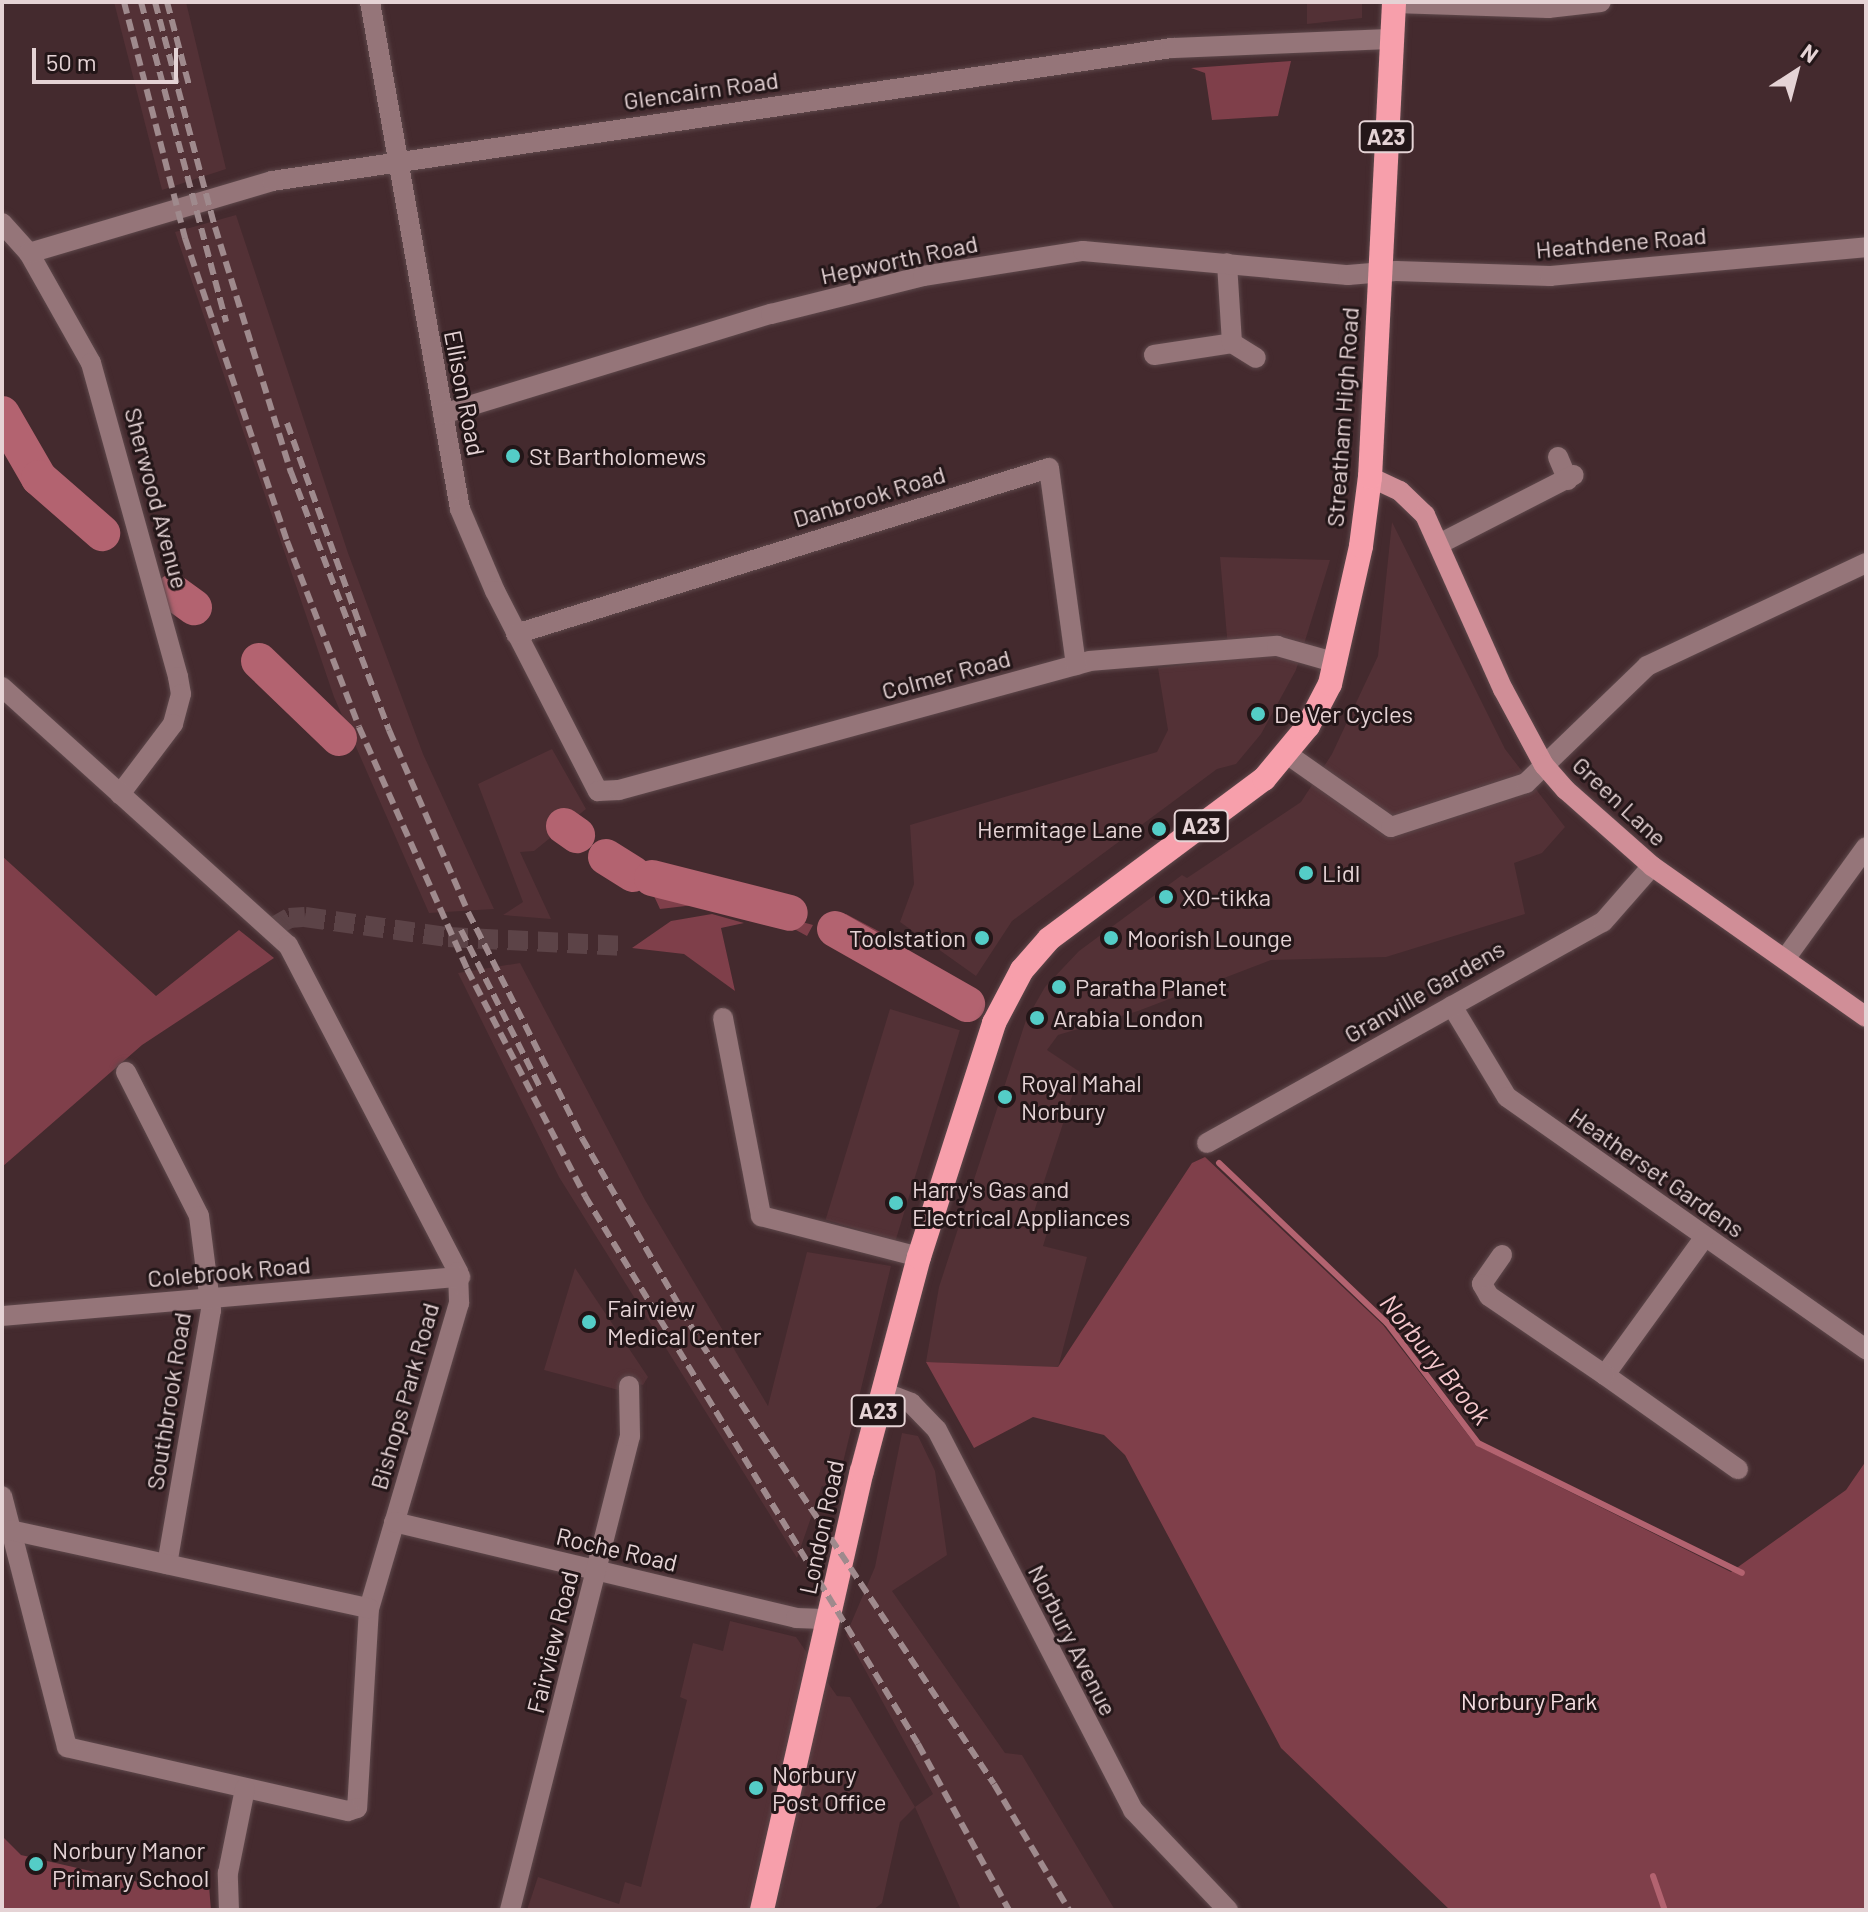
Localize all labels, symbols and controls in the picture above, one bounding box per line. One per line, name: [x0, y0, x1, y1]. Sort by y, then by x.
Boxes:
scale bar: [36, 32, 182, 82]
north arrow: [1756, 32, 1836, 112]
text: N: [1797, 38, 1824, 67]
text: 50 m: [46, 47, 97, 76]
street label: Glencairn Road: [622, 65, 780, 115]
road number: A23: [1358, 119, 1414, 155]
street label: Heathdene Road: [1534, 220, 1708, 264]
street label: Hepworth Road: [818, 228, 980, 290]
street label: Streatham High Road: [1320, 306, 1364, 528]
street label: Ellison Road: [439, 328, 491, 458]
street label: Sherwood Avenue: [119, 404, 195, 592]
place label: St Bartholomews: [529, 442, 706, 470]
marker: St Bartholomews: [504, 447, 522, 465]
street label: Danbrook Road: [789, 459, 949, 533]
street label: Colmer Road: [878, 643, 1014, 705]
place label: De Ver Cycles: [1274, 700, 1413, 728]
marker: De Ver Cycles: [1249, 705, 1267, 723]
street label: Green Lane: [1567, 750, 1673, 852]
road number: A23: [1173, 808, 1229, 844]
place label: Hermitage Lane: [977, 815, 1143, 843]
marker: Hermitage Lane: [1150, 820, 1168, 838]
place label: Lidl: [1322, 859, 1360, 887]
marker: Lidl: [1297, 864, 1315, 882]
place label: XO-tikka: [1182, 883, 1271, 911]
marker: XO-tikka: [1157, 888, 1175, 906]
place label: Toolstation: [849, 924, 966, 952]
place label: Moorish Lounge: [1127, 924, 1293, 952]
marker: Toolstation: [973, 929, 991, 947]
marker: Moorish Lounge: [1102, 929, 1120, 947]
street label: Granville Gardens: [1339, 933, 1509, 1049]
place label: Paratha Planet: [1075, 973, 1227, 1001]
marker: Paratha Planet: [1050, 978, 1068, 996]
place label: Arabia London: [1053, 1004, 1203, 1032]
marker: Arabia London: [1028, 1009, 1046, 1027]
place label: Royal Mahal Norbury: [1021, 1069, 1142, 1125]
marker: Royal Mahal Norbury: [996, 1088, 1014, 1106]
street label: Heatherset Gardens: [1564, 1101, 1750, 1243]
place label: Harry's Gas and Electrical Appliances: [912, 1175, 1130, 1231]
marker: Harry's Gas and Electrical Appliances: [887, 1194, 905, 1212]
street label: Colebrook Road: [146, 1250, 312, 1292]
water label: Norbury Brook: [1374, 1287, 1498, 1431]
place label: Fairview Medical Center: [607, 1294, 761, 1350]
street label: Bishops Park Road: [364, 1299, 444, 1493]
street label: Southbrook Road: [140, 1310, 196, 1492]
marker: Fairview Medical Center: [578, 1311, 600, 1333]
road number: A23: [850, 1393, 906, 1429]
street label: London Road: [793, 1457, 849, 1597]
street label: Roche Road: [554, 1521, 680, 1577]
street label: Norbury Avenue: [1023, 1560, 1123, 1720]
street label: Fairview Road: [520, 1568, 584, 1716]
park label: Norbury Park: [1461, 1687, 1597, 1715]
place label: Norbury Post Office: [772, 1760, 887, 1816]
marker: Norbury Post Office: [747, 1779, 765, 1797]
place label: Norbury Manor Primary School: [52, 1836, 209, 1892]
marker: Norbury Manor Primary School: [27, 1855, 45, 1873]

